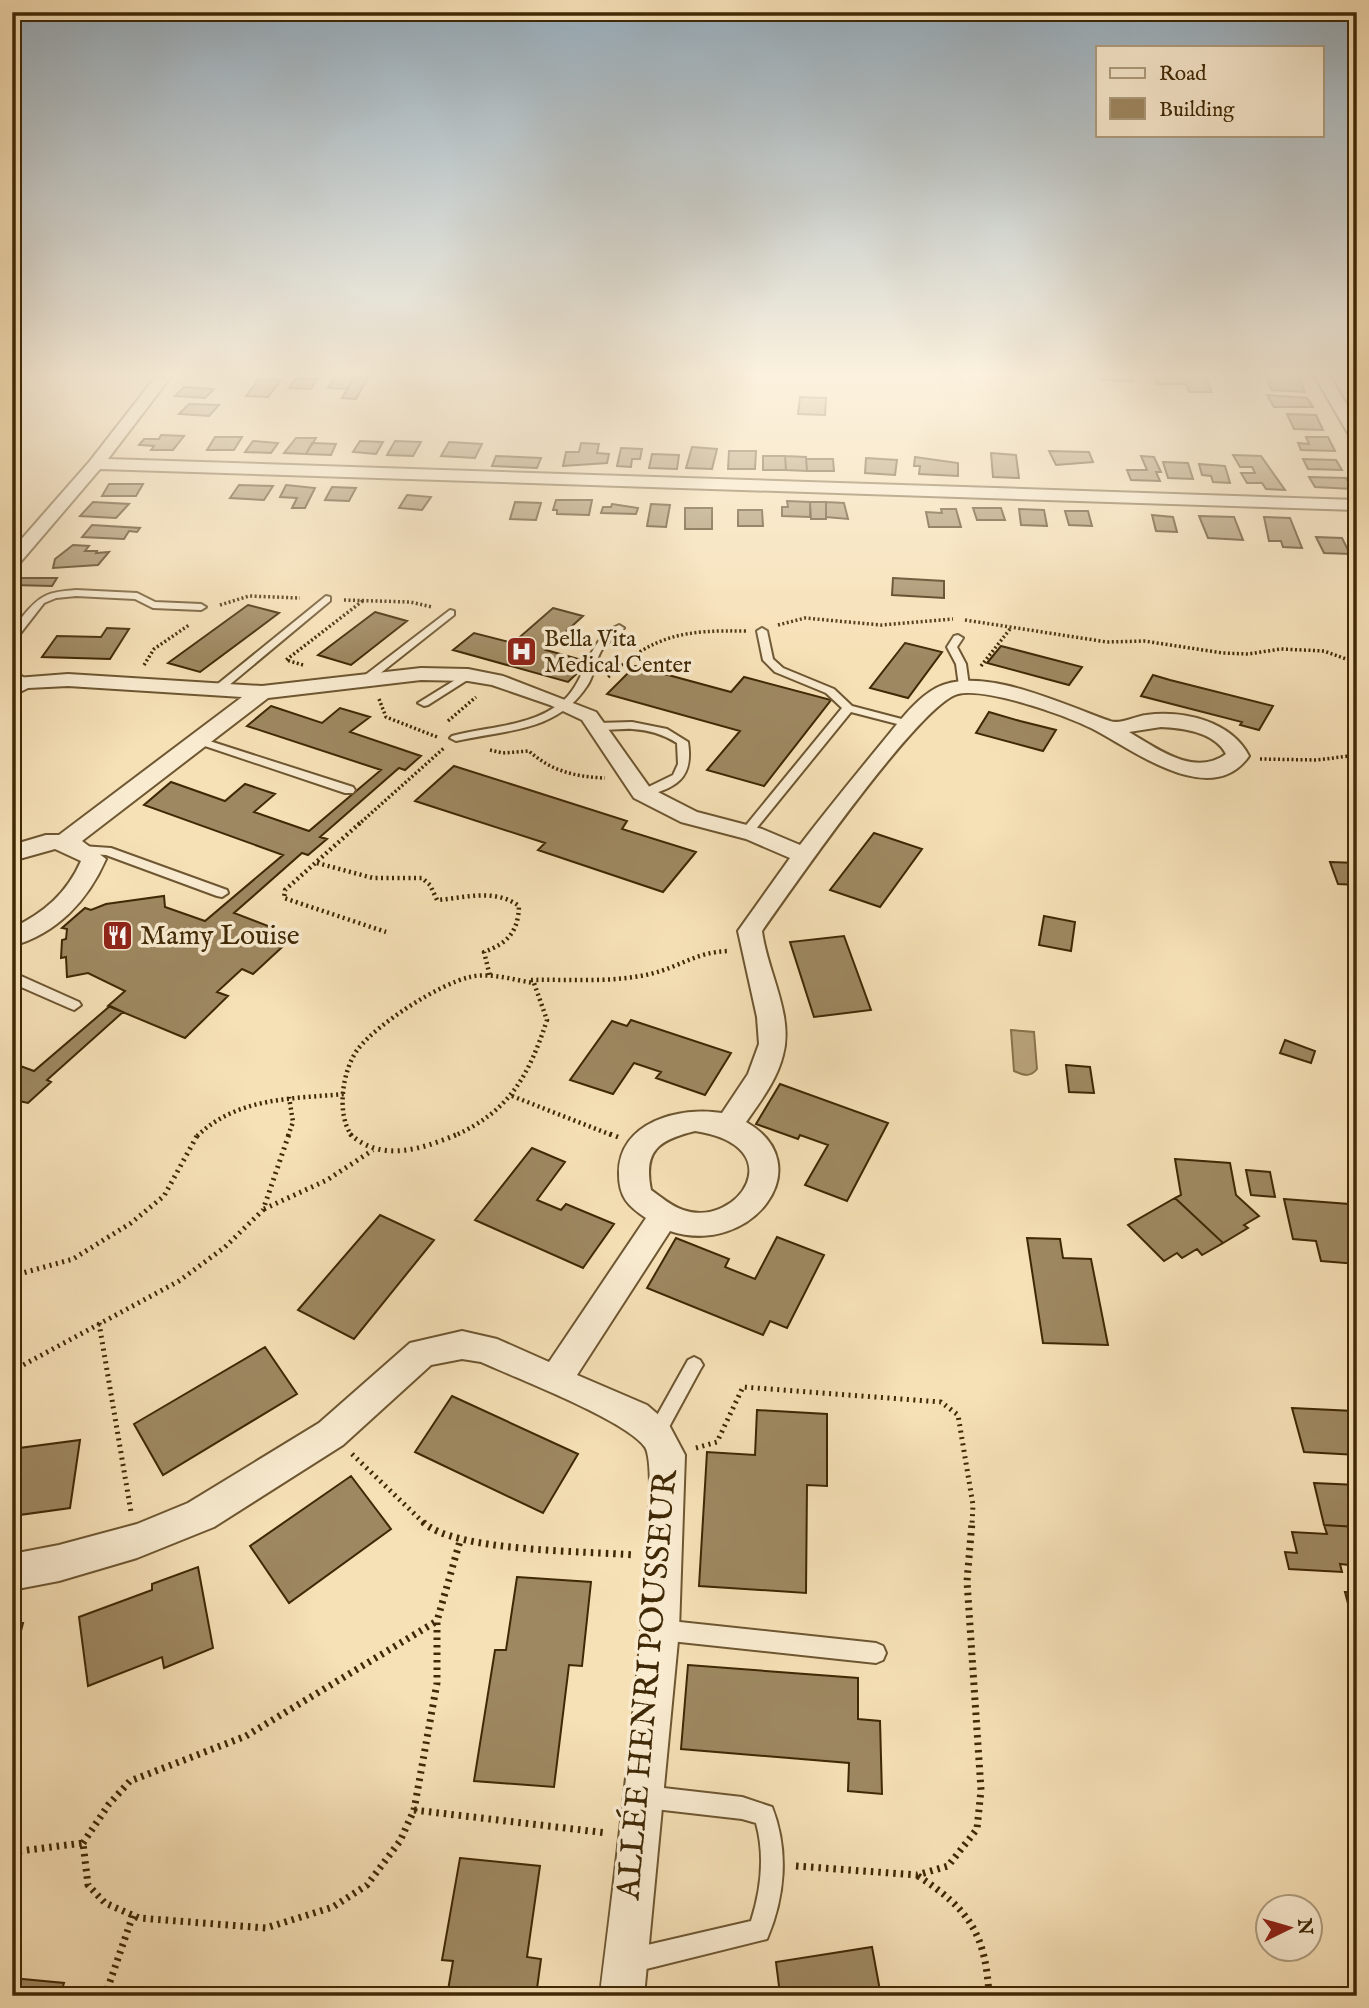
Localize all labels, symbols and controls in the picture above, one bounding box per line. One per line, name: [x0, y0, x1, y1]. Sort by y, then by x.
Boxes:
legend: [1096, 46, 1324, 136]
text: Road: [1159, 61, 1207, 88]
text: Building: [1159, 97, 1235, 124]
place label: Bella Vita Medical Center: [544, 625, 692, 680]
hospital icon: Bella Vita Medical Center: [504, 635, 538, 669]
restaurant icon: Mamy Louise: [100, 919, 134, 953]
place label: Mamy Louise: [140, 919, 300, 954]
street label: ALLÉE HENRI POUSSEUR: [606, 1467, 688, 1903]
north arrow: [1254, 1892, 1324, 1962]
text: N: [1291, 1916, 1317, 1936]

